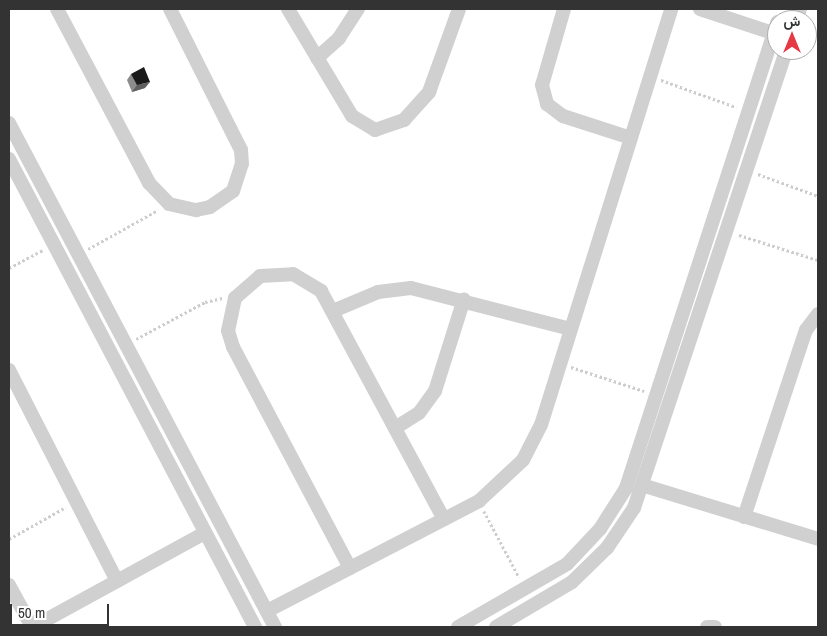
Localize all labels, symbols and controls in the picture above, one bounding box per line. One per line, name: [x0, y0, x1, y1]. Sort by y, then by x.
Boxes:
north arrow: [767, 10, 817, 60]
text: ش: [784, 12, 800, 30]
scale bar: [12, 594, 111, 626]
text: 50 m: [18, 602, 45, 623]

